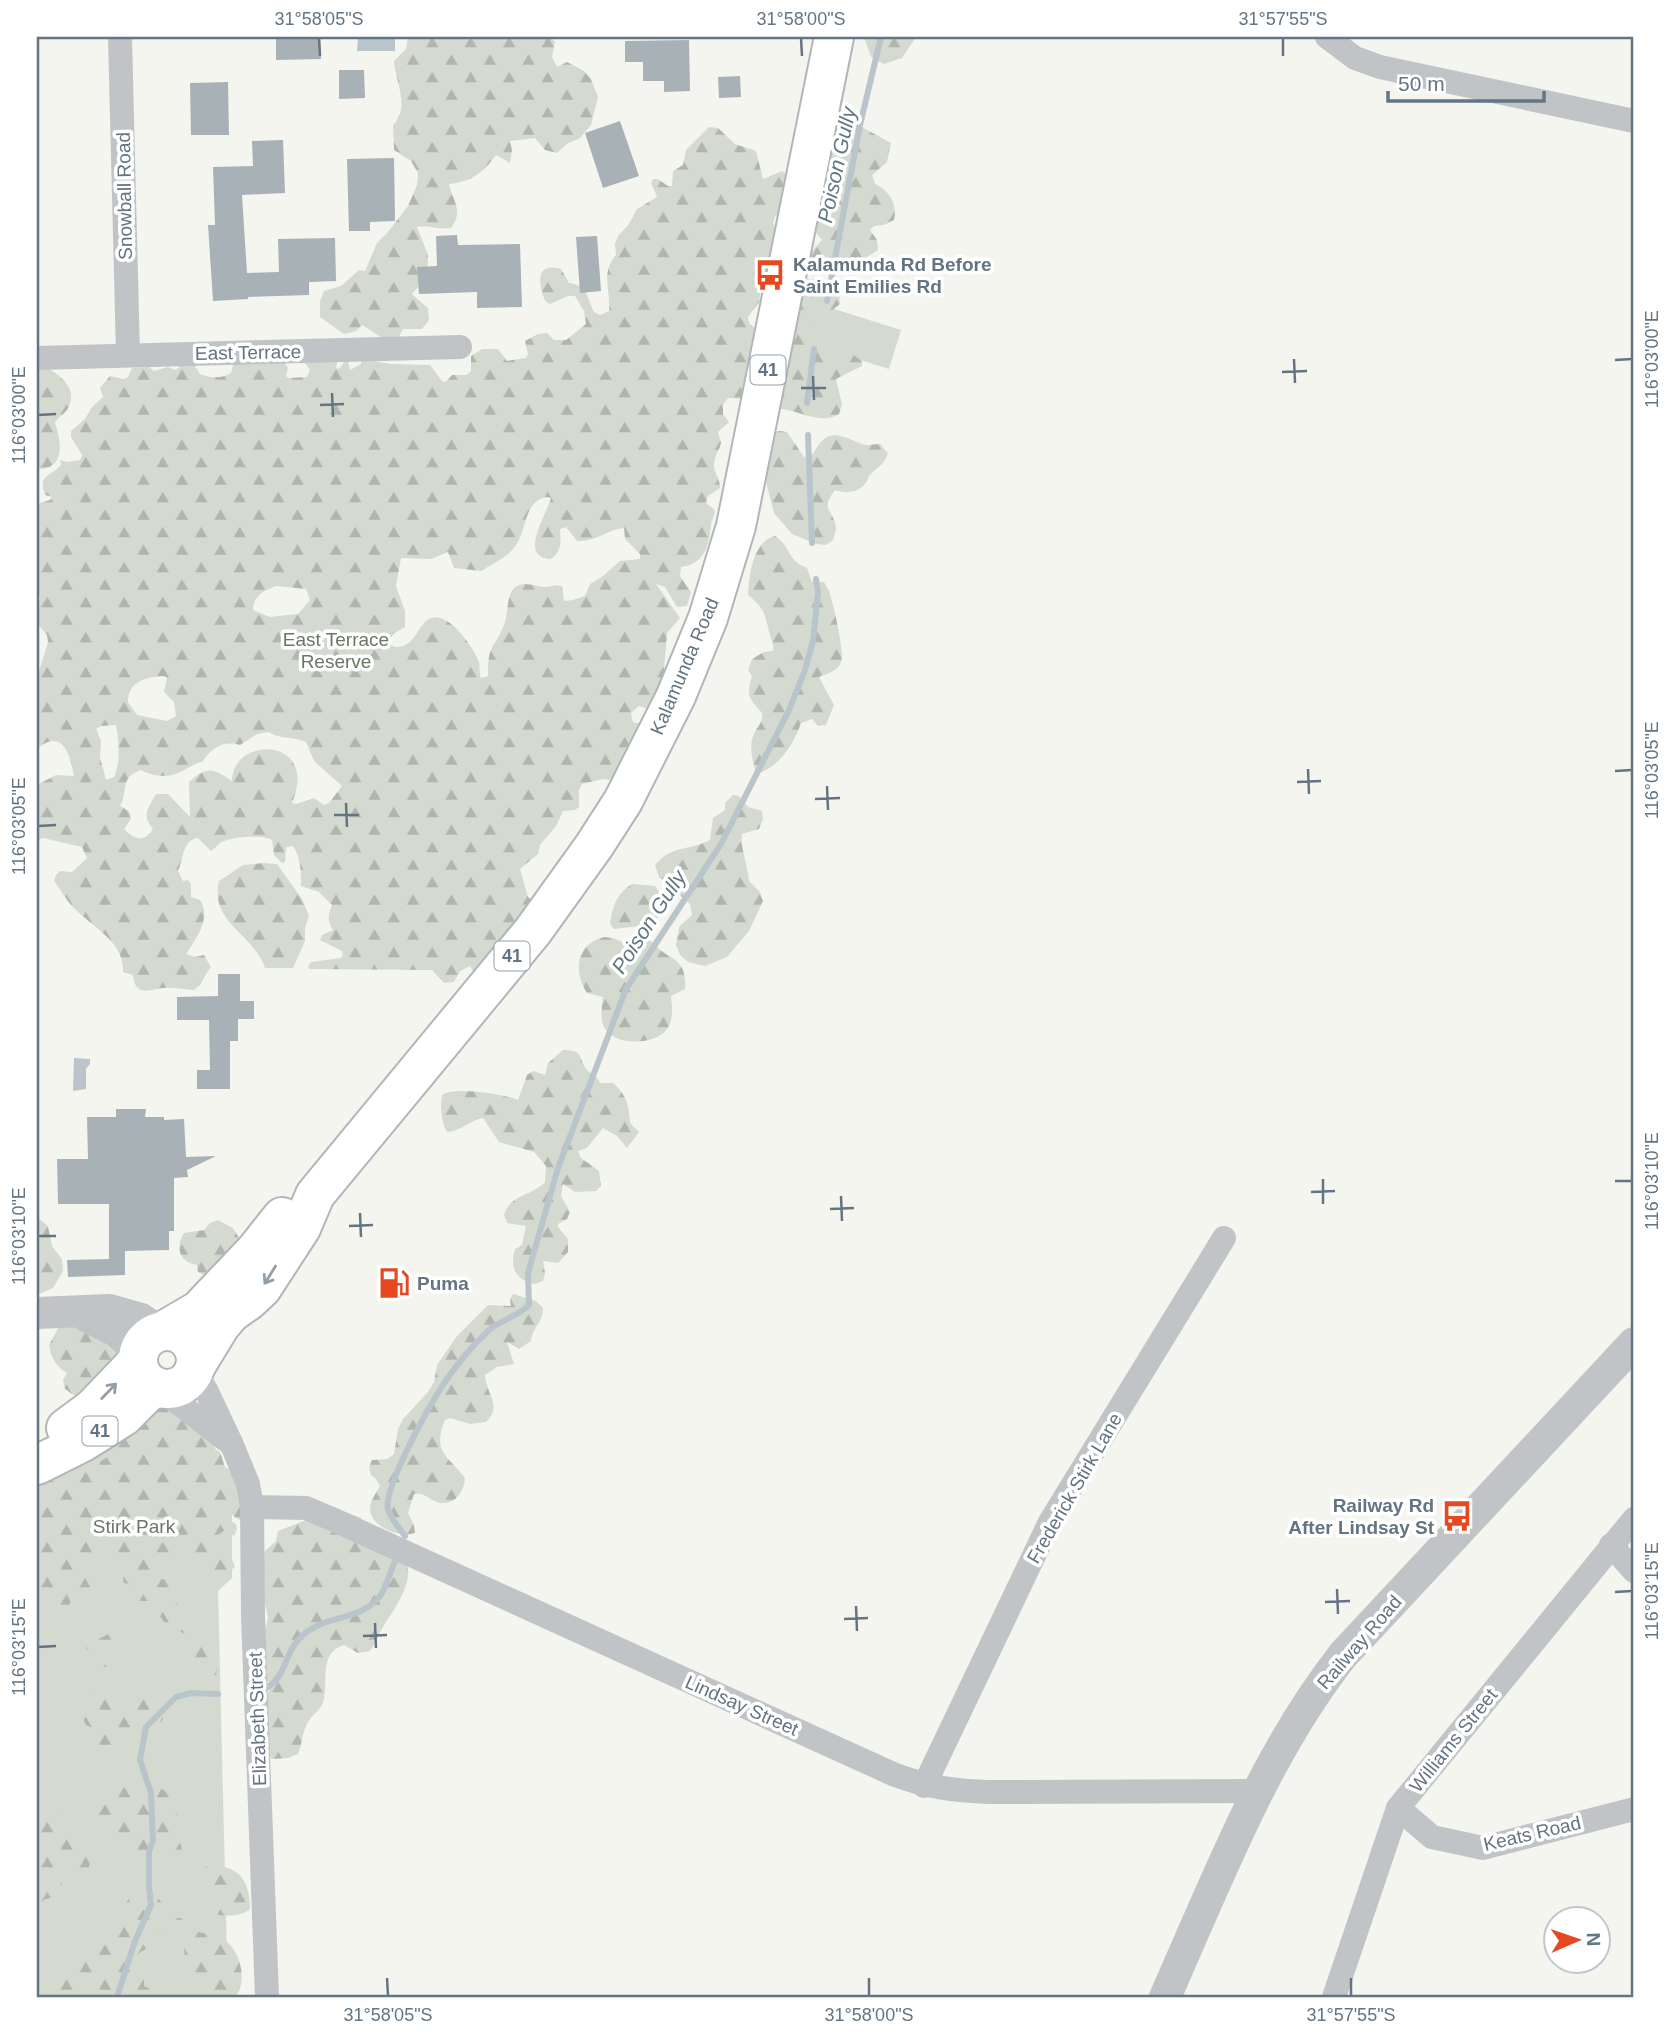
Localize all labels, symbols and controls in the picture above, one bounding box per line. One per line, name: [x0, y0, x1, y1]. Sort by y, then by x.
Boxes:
text: 31°58'05"S: [274, 9, 364, 29]
text: 31°58'00"S: [756, 9, 846, 29]
text: 31°57'55"S: [1238, 9, 1328, 29]
scale bar: [1388, 60, 1543, 104]
text: 50 m: [1398, 72, 1445, 95]
water label: Poison Gully: [813, 103, 860, 225]
street label: Snowball Road: [113, 132, 136, 260]
place label: Kalamunda Rd Before Saint Emilies Rd: [793, 254, 991, 297]
bus stop icon: Kalamunda Rd Before Saint Emilies Rd: [753, 258, 787, 292]
text: 116°03'00"E: [1642, 310, 1662, 408]
street label: East Terrace: [195, 341, 301, 364]
road number: 41: [750, 356, 786, 384]
text: 116°03'00"E: [9, 366, 29, 464]
street label: Kalamunda Road: [646, 595, 723, 738]
park label: East Terrace Reserve: [283, 629, 389, 672]
text: 116°03'05"E: [1642, 721, 1662, 819]
text: 116°03'05"E: [9, 777, 29, 875]
water label: Poison Gully: [607, 865, 691, 977]
road number: 41: [494, 942, 530, 971]
text: 116°03'10"E: [1642, 1132, 1662, 1230]
text: 116°03'10"E: [9, 1187, 29, 1285]
one-way arrow: [262, 1265, 277, 1284]
fuel station icon: Puma: [377, 1266, 411, 1300]
place label: Puma: [417, 1273, 469, 1294]
one-way arrow: [101, 1383, 118, 1400]
street label: Frederick Stirk Lane: [1023, 1409, 1126, 1567]
road number: 41: [82, 1416, 118, 1446]
place label: Railway Rd After Lindsay St: [1288, 1495, 1435, 1538]
bus stop icon: Railway Rd After Lindsay St: [1440, 1499, 1474, 1533]
park label: Stirk Park: [93, 1516, 176, 1537]
text: 116°03'15"E: [1642, 1542, 1662, 1640]
street label: Railway Road: [1313, 1591, 1406, 1693]
text: 116°03'15"E: [9, 1598, 29, 1696]
street label: Elizabeth Street: [245, 1651, 270, 1786]
street label: Lindsay Street: [682, 1671, 802, 1740]
street label: Williams Street: [1405, 1684, 1502, 1796]
street label: Keats Road: [1481, 1812, 1583, 1855]
north arrow: [1542, 1904, 1612, 1974]
text: N: [1583, 1932, 1604, 1947]
text: 31°58'05"S: [343, 2005, 433, 2025]
text: 31°58'00"S: [824, 2005, 914, 2025]
text: 31°57'55"S: [1306, 2005, 1396, 2025]

